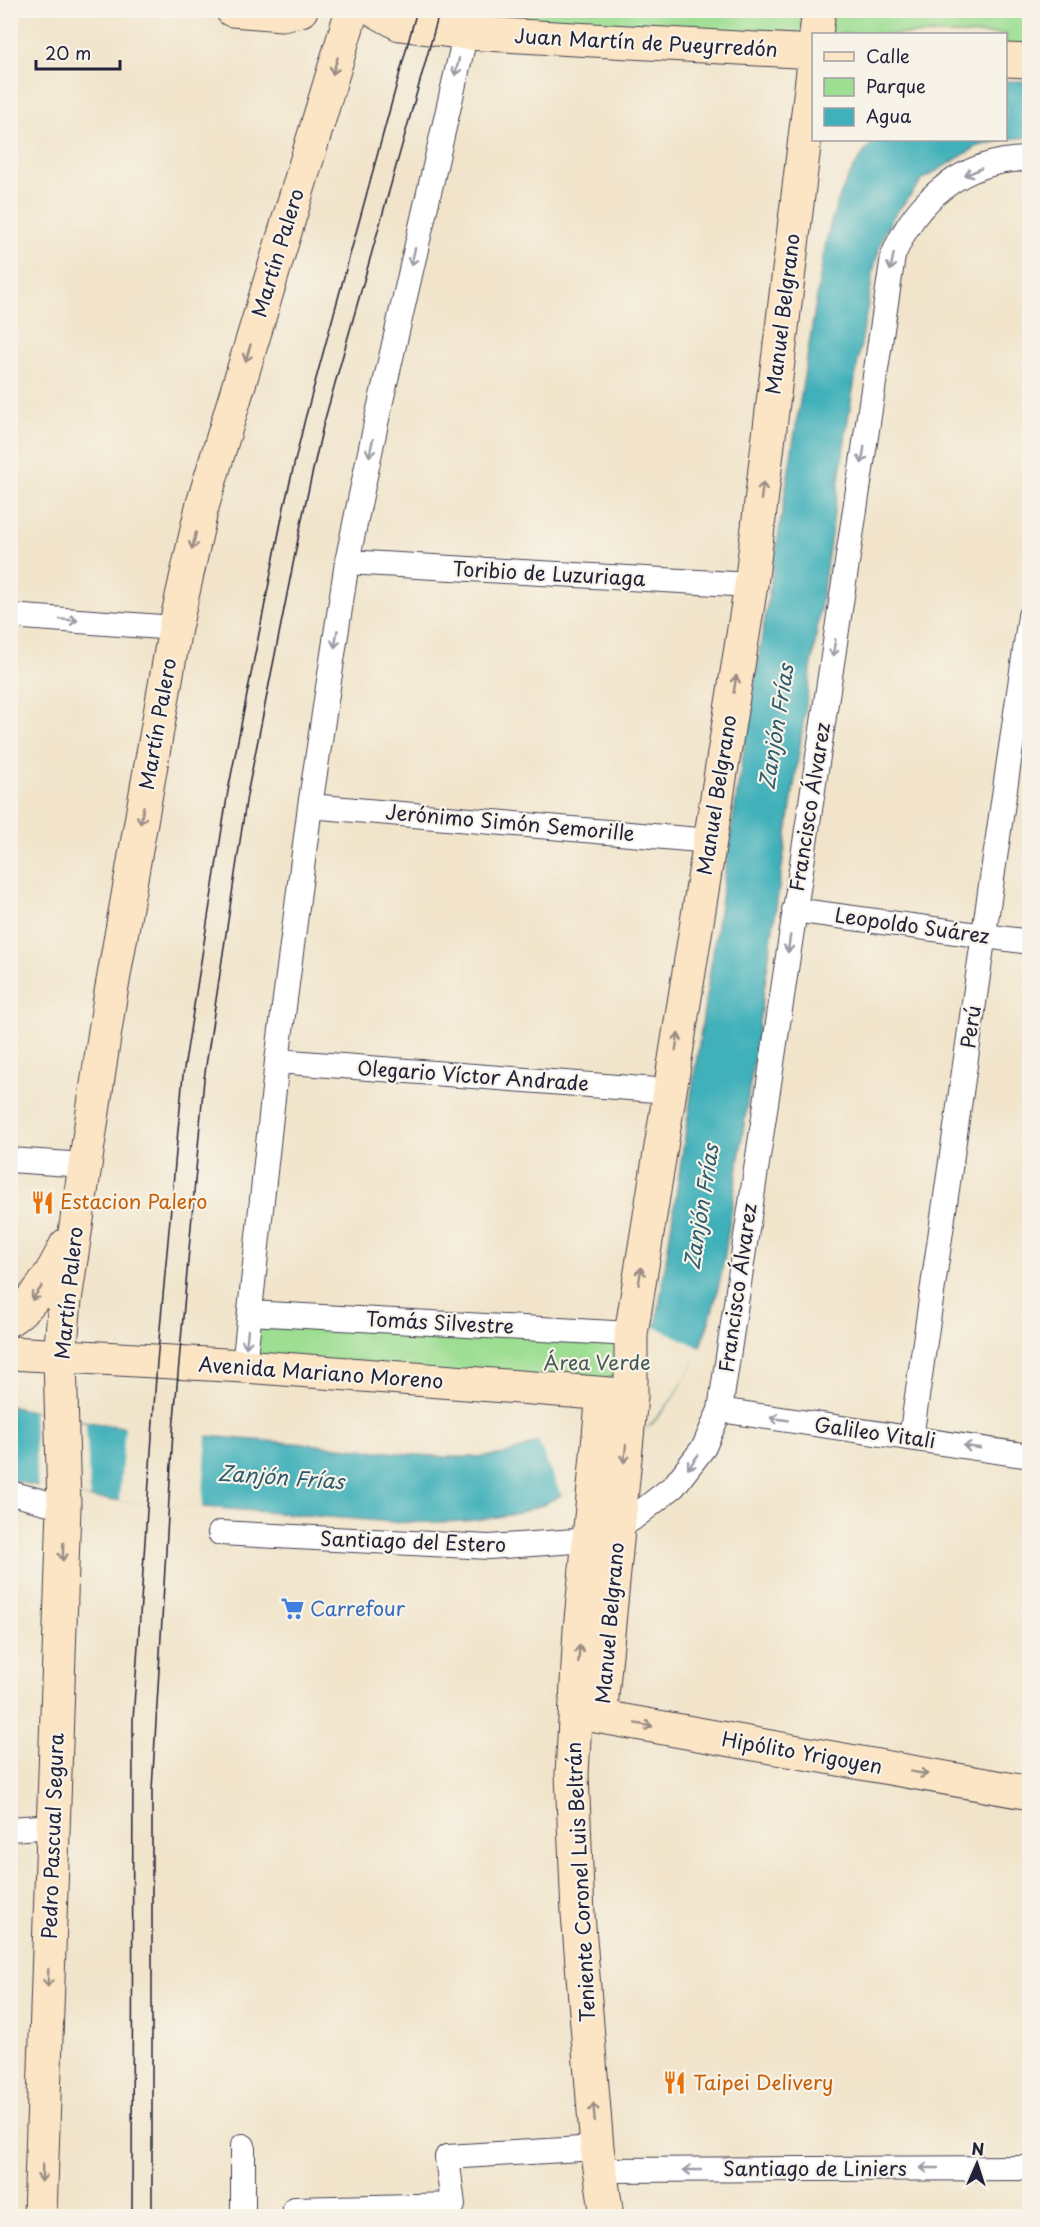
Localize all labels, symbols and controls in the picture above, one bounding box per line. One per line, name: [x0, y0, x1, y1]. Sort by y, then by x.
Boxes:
street label: Juan Martín de Pueyrredón: [514, 20, 778, 64]
scale bar: [36, 33, 120, 71]
legend: [812, 33, 1007, 141]
text: 20 m: [45, 39, 91, 66]
text: Calle: [866, 42, 910, 69]
one-way arrow: [329, 57, 340, 76]
one-way arrow: [450, 57, 462, 76]
text: Parque: [866, 72, 926, 99]
text: Agua: [866, 102, 912, 129]
one-way arrow: [964, 167, 982, 178]
street label: Martín Palero: [243, 185, 311, 321]
street label: Manuel Belgrano: [757, 232, 807, 396]
one-way arrow: [407, 247, 419, 266]
one-way arrow: [886, 252, 897, 272]
one-way arrow: [241, 344, 252, 363]
one-way arrow: [365, 437, 376, 457]
one-way arrow: [857, 445, 868, 464]
one-way arrow: [757, 481, 768, 501]
one-way arrow: [188, 531, 200, 550]
street label: Toribio de Luzuriaga: [452, 553, 647, 593]
one-way arrow: [58, 615, 78, 626]
one-way arrow: [330, 629, 341, 649]
one-way arrow: [828, 637, 839, 657]
street label: Martín Palero: [131, 656, 183, 792]
water label: Zanjón Frías: [749, 659, 801, 792]
one-way arrow: [730, 674, 741, 694]
street label: Manuel Belgrano: [689, 713, 743, 877]
street label: Francisco Álvarez: [781, 720, 837, 893]
street label: Jerónimo Simón Semorille: [384, 796, 636, 848]
one-way arrow: [136, 805, 147, 824]
street label: Leopoldo Suárez: [833, 899, 991, 951]
one-way arrow: [784, 934, 795, 954]
street label: Perú: [952, 1003, 988, 1050]
one-way arrow: [672, 1033, 683, 1052]
street label: Olegario Víctor Andrade: [356, 1052, 590, 1098]
water label: Zanjón Frías: [674, 1139, 726, 1272]
place label: Estacion Palero: [60, 1186, 207, 1216]
restaurant icon: Estacion Palero: [29, 1189, 55, 1215]
street label: Francisco Álvarez: [710, 1201, 764, 1374]
street label: Martín Palero: [46, 1225, 90, 1361]
one-way arrow: [635, 1267, 646, 1286]
one-way arrow: [30, 1285, 43, 1301]
street label: Tomás Silvestre: [365, 1303, 515, 1341]
one-way arrow: [241, 1329, 252, 1349]
park label: Área Verde: [544, 1347, 651, 1377]
street label: Avenida Mariano Moreno: [198, 1348, 445, 1396]
street label: Galileo Vitali: [813, 1409, 938, 1455]
one-way arrow: [769, 1413, 789, 1424]
one-way arrow: [962, 1442, 982, 1453]
one-way arrow: [619, 1444, 630, 1464]
one-way arrow: [687, 1454, 700, 1470]
water label: Zanjón Frías: [217, 1456, 348, 1497]
street label: Santiago del Estero: [319, 1523, 507, 1559]
street label: Manuel Belgrano: [587, 1541, 631, 1705]
one-way arrow: [57, 1542, 68, 1562]
place label: Carrefour: [310, 1593, 406, 1623]
supermarket icon: Carrefour: [279, 1596, 305, 1622]
one-way arrow: [573, 1644, 584, 1664]
one-way arrow: [634, 1719, 653, 1730]
street label: Hipólito Yrigoyen: [720, 1723, 885, 1781]
street label: Pedro Pascual Segura: [33, 1732, 71, 1939]
street label: Teniente Coronel Luis Beltrán: [558, 1741, 602, 2023]
one-way arrow: [908, 1768, 928, 1779]
one-way arrow: [43, 1967, 54, 1987]
place label: Taipei Delivery: [693, 2067, 834, 2097]
restaurant icon: Taipei Delivery: [662, 2070, 688, 2096]
one-way arrow: [588, 2103, 599, 2123]
north arrow: [947, 2134, 1007, 2194]
text: N: [971, 2136, 985, 2160]
street label: Santiago de Liniers: [723, 2153, 907, 2183]
one-way arrow: [36, 2162, 47, 2182]
one-way arrow: [920, 2162, 940, 2174]
one-way arrow: [683, 2164, 703, 2176]

